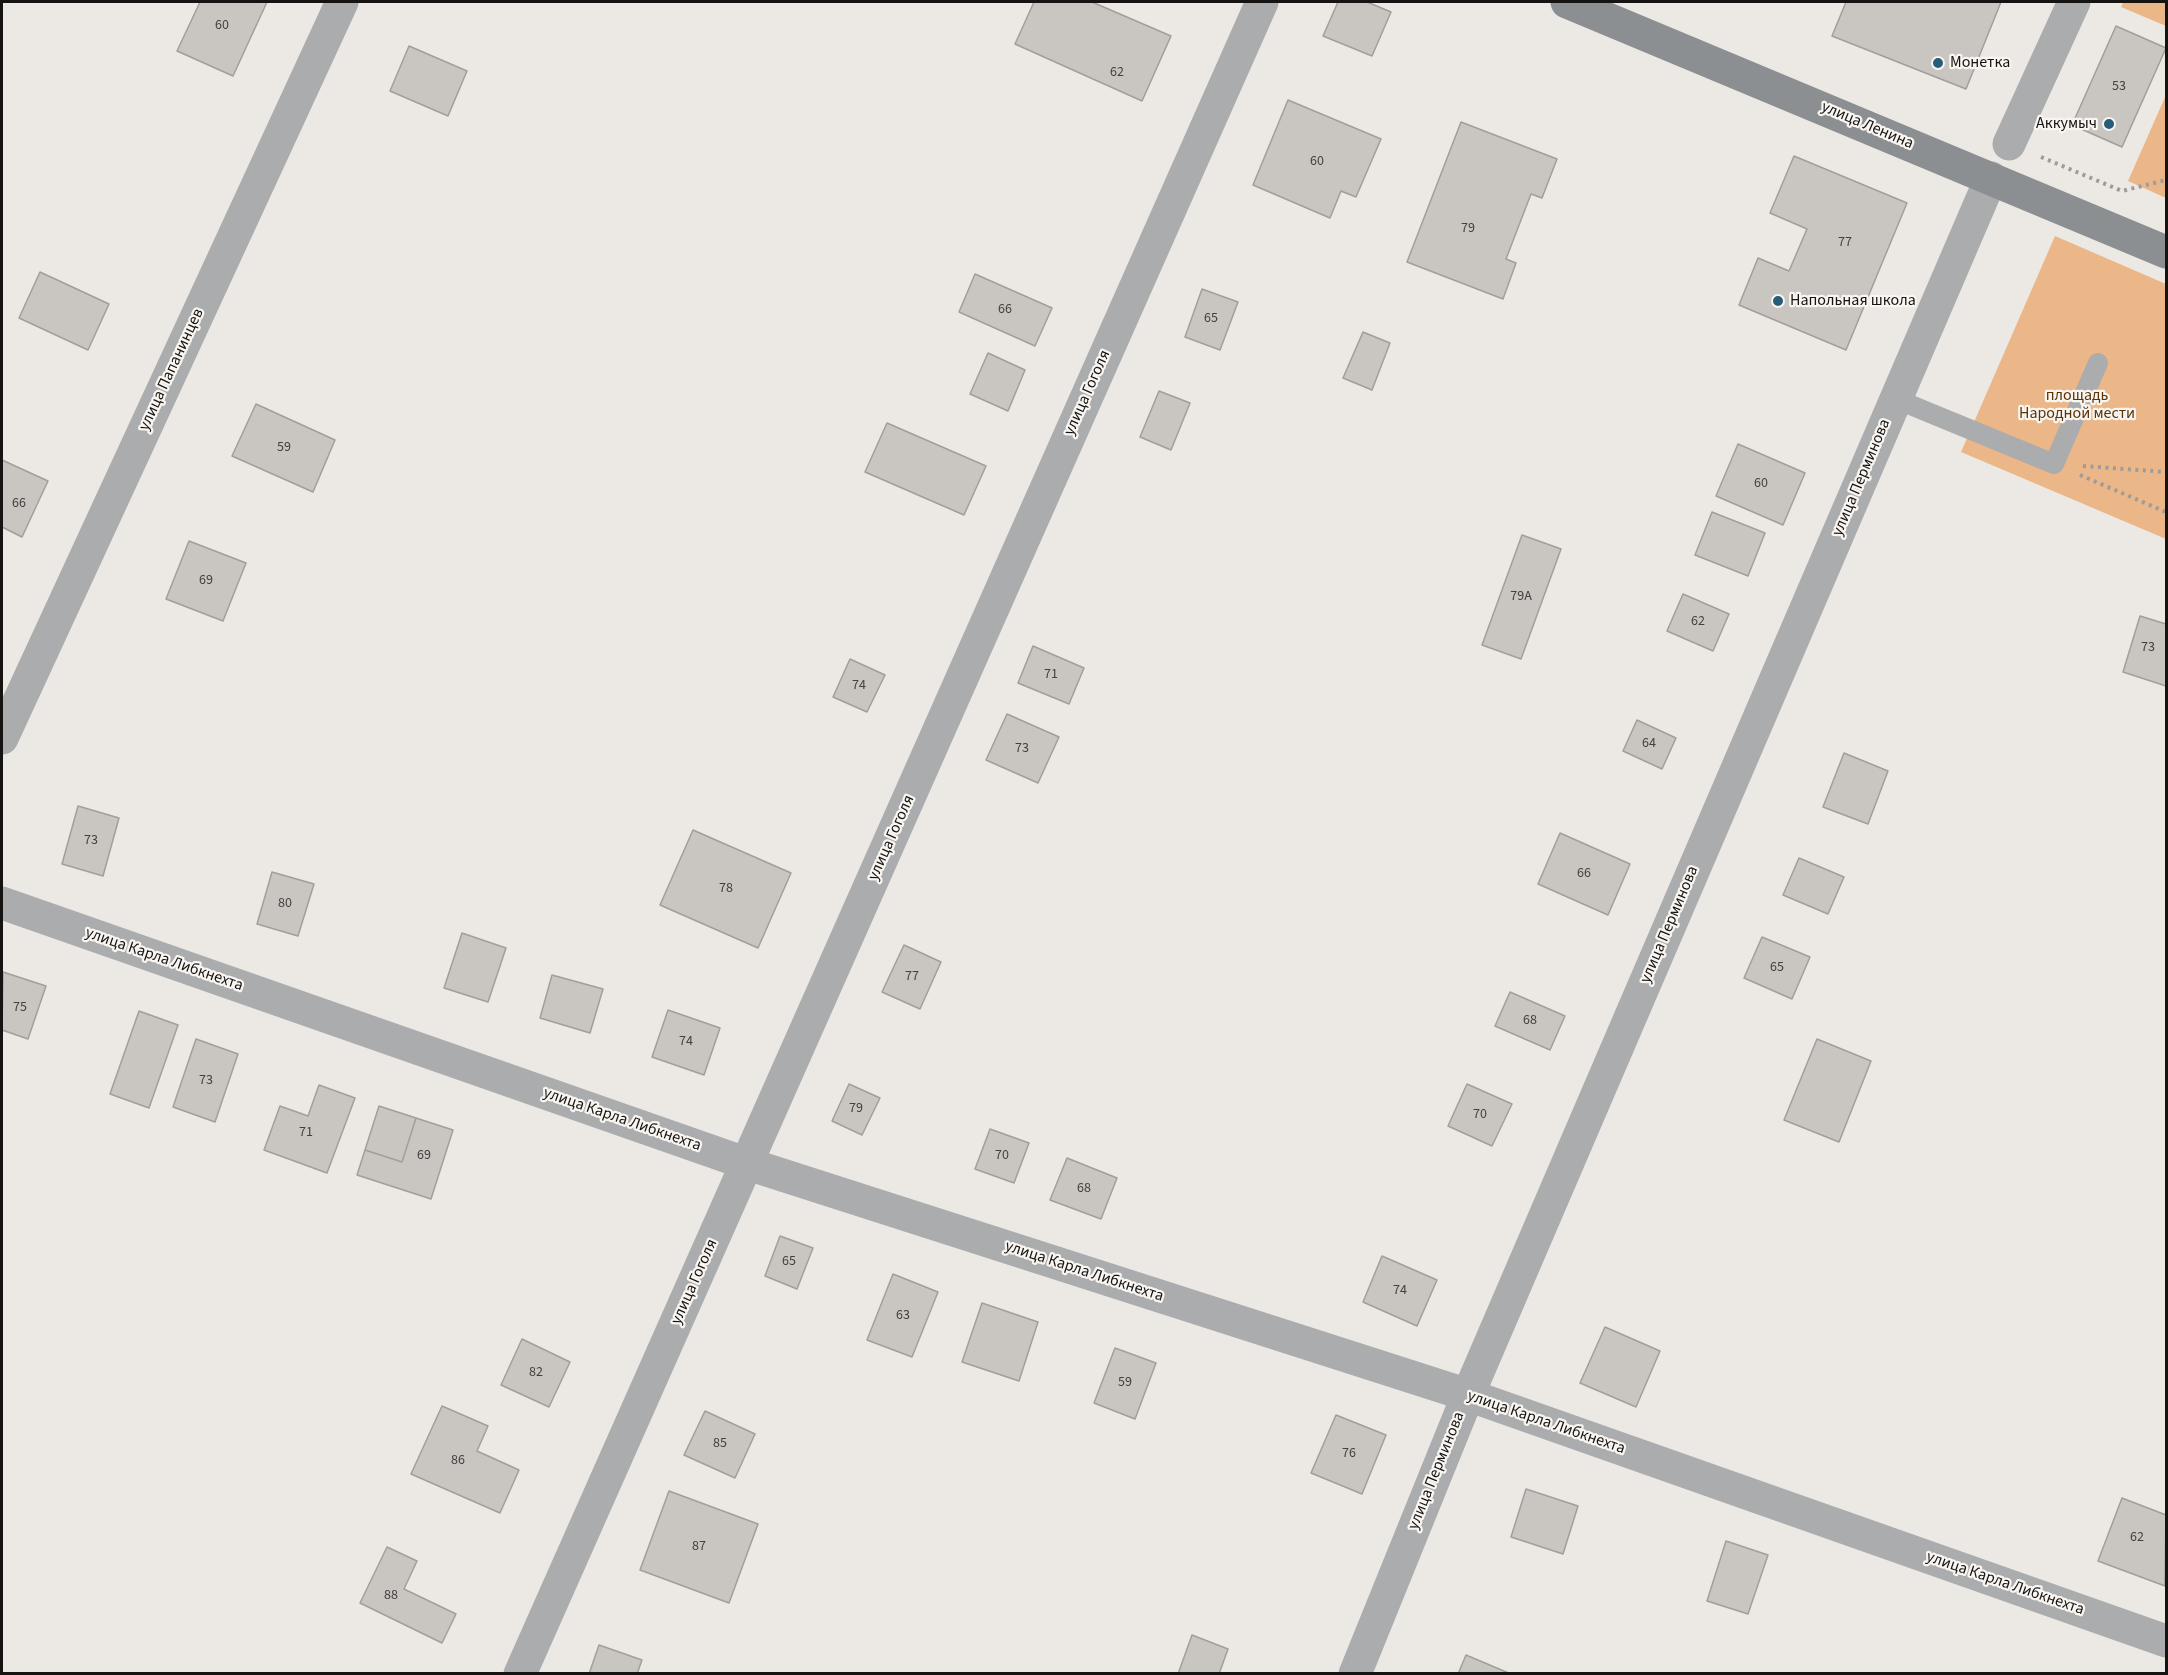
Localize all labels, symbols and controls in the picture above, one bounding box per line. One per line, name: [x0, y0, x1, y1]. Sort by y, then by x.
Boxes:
house number: 60: [215, 18, 229, 34]
place label: Монетка: [1950, 53, 2010, 73]
marker: Монетка: [1931, 56, 1945, 70]
house number: 62: [1110, 65, 1124, 81]
house number: 53: [2112, 79, 2126, 95]
street label: улица Ленина: [1818, 98, 1916, 154]
place label: Аккумыч: [2036, 114, 2097, 134]
marker: Аккумыч: [2102, 117, 2116, 131]
house number: 60: [1310, 154, 1324, 170]
house number: 79: [1461, 221, 1475, 237]
house number: 77: [1838, 235, 1852, 251]
place label: Напольная школа: [1790, 291, 1916, 311]
marker: Напольная школа: [1771, 294, 1785, 308]
house number: 66: [998, 302, 1012, 318]
street label: улица Папанинцев: [135, 306, 209, 434]
house number: 65: [1204, 311, 1218, 327]
street label: улица Гоголя: [1061, 347, 1115, 439]
park label: площадь Народной мести: [2019, 386, 2135, 424]
street label: улица Перминова: [1829, 417, 1895, 539]
house number: 59: [277, 440, 291, 456]
house number: 60: [1754, 476, 1768, 492]
house number: 66: [12, 496, 26, 512]
house number: 69: [199, 573, 213, 589]
house number: 79А: [1510, 589, 1532, 605]
house number: 62: [1691, 614, 1705, 630]
house number: 73: [2141, 640, 2155, 656]
house number: 71: [1044, 667, 1058, 683]
house number: 74: [852, 678, 866, 694]
house number: 64: [1642, 736, 1656, 752]
house number: 73: [1015, 741, 1029, 757]
street label: улица Гоголя: [865, 792, 919, 884]
house number: 73: [84, 833, 98, 849]
street label: улица Перминова: [1637, 864, 1703, 986]
house number: 66: [1577, 866, 1591, 882]
house number: 78: [719, 881, 733, 897]
house number: 80: [278, 896, 292, 912]
street label: улица Карла Либкнехта: [83, 924, 245, 996]
house number: 65: [1770, 960, 1784, 976]
house number: 77: [905, 969, 919, 985]
house number: 75: [13, 1000, 27, 1016]
house number: 68: [1523, 1013, 1537, 1029]
house number: 74: [679, 1034, 693, 1050]
house number: 73: [199, 1073, 213, 1089]
street label: улица Карла Либкнехта: [541, 1084, 703, 1156]
house number: 79: [849, 1101, 863, 1117]
house number: 70: [1473, 1107, 1487, 1123]
house number: 71: [299, 1125, 313, 1141]
house number: 69: [417, 1148, 431, 1164]
house number: 70: [995, 1148, 1009, 1164]
house number: 68: [1077, 1181, 1091, 1197]
street label: улица Гоголя: [668, 1236, 722, 1328]
street label: улица Карла Либкнехта: [1002, 1237, 1166, 1307]
house number: 65: [782, 1254, 796, 1270]
house number: 74: [1393, 1283, 1407, 1299]
house number: 63: [896, 1308, 910, 1324]
house number: 82: [529, 1365, 543, 1381]
house number: 59: [1118, 1375, 1132, 1391]
street label: улица Карла Либкнехта: [1465, 1387, 1627, 1459]
street label: улица Перминова: [1405, 1409, 1469, 1533]
house number: 85: [713, 1436, 727, 1452]
house number: 76: [1342, 1446, 1356, 1462]
house number: 86: [451, 1453, 465, 1469]
house number: 62: [2130, 1530, 2144, 1546]
house number: 87: [692, 1539, 706, 1555]
street label: улица Карла Либкнехта: [1924, 1548, 2086, 1620]
house number: 88: [384, 1588, 398, 1604]

